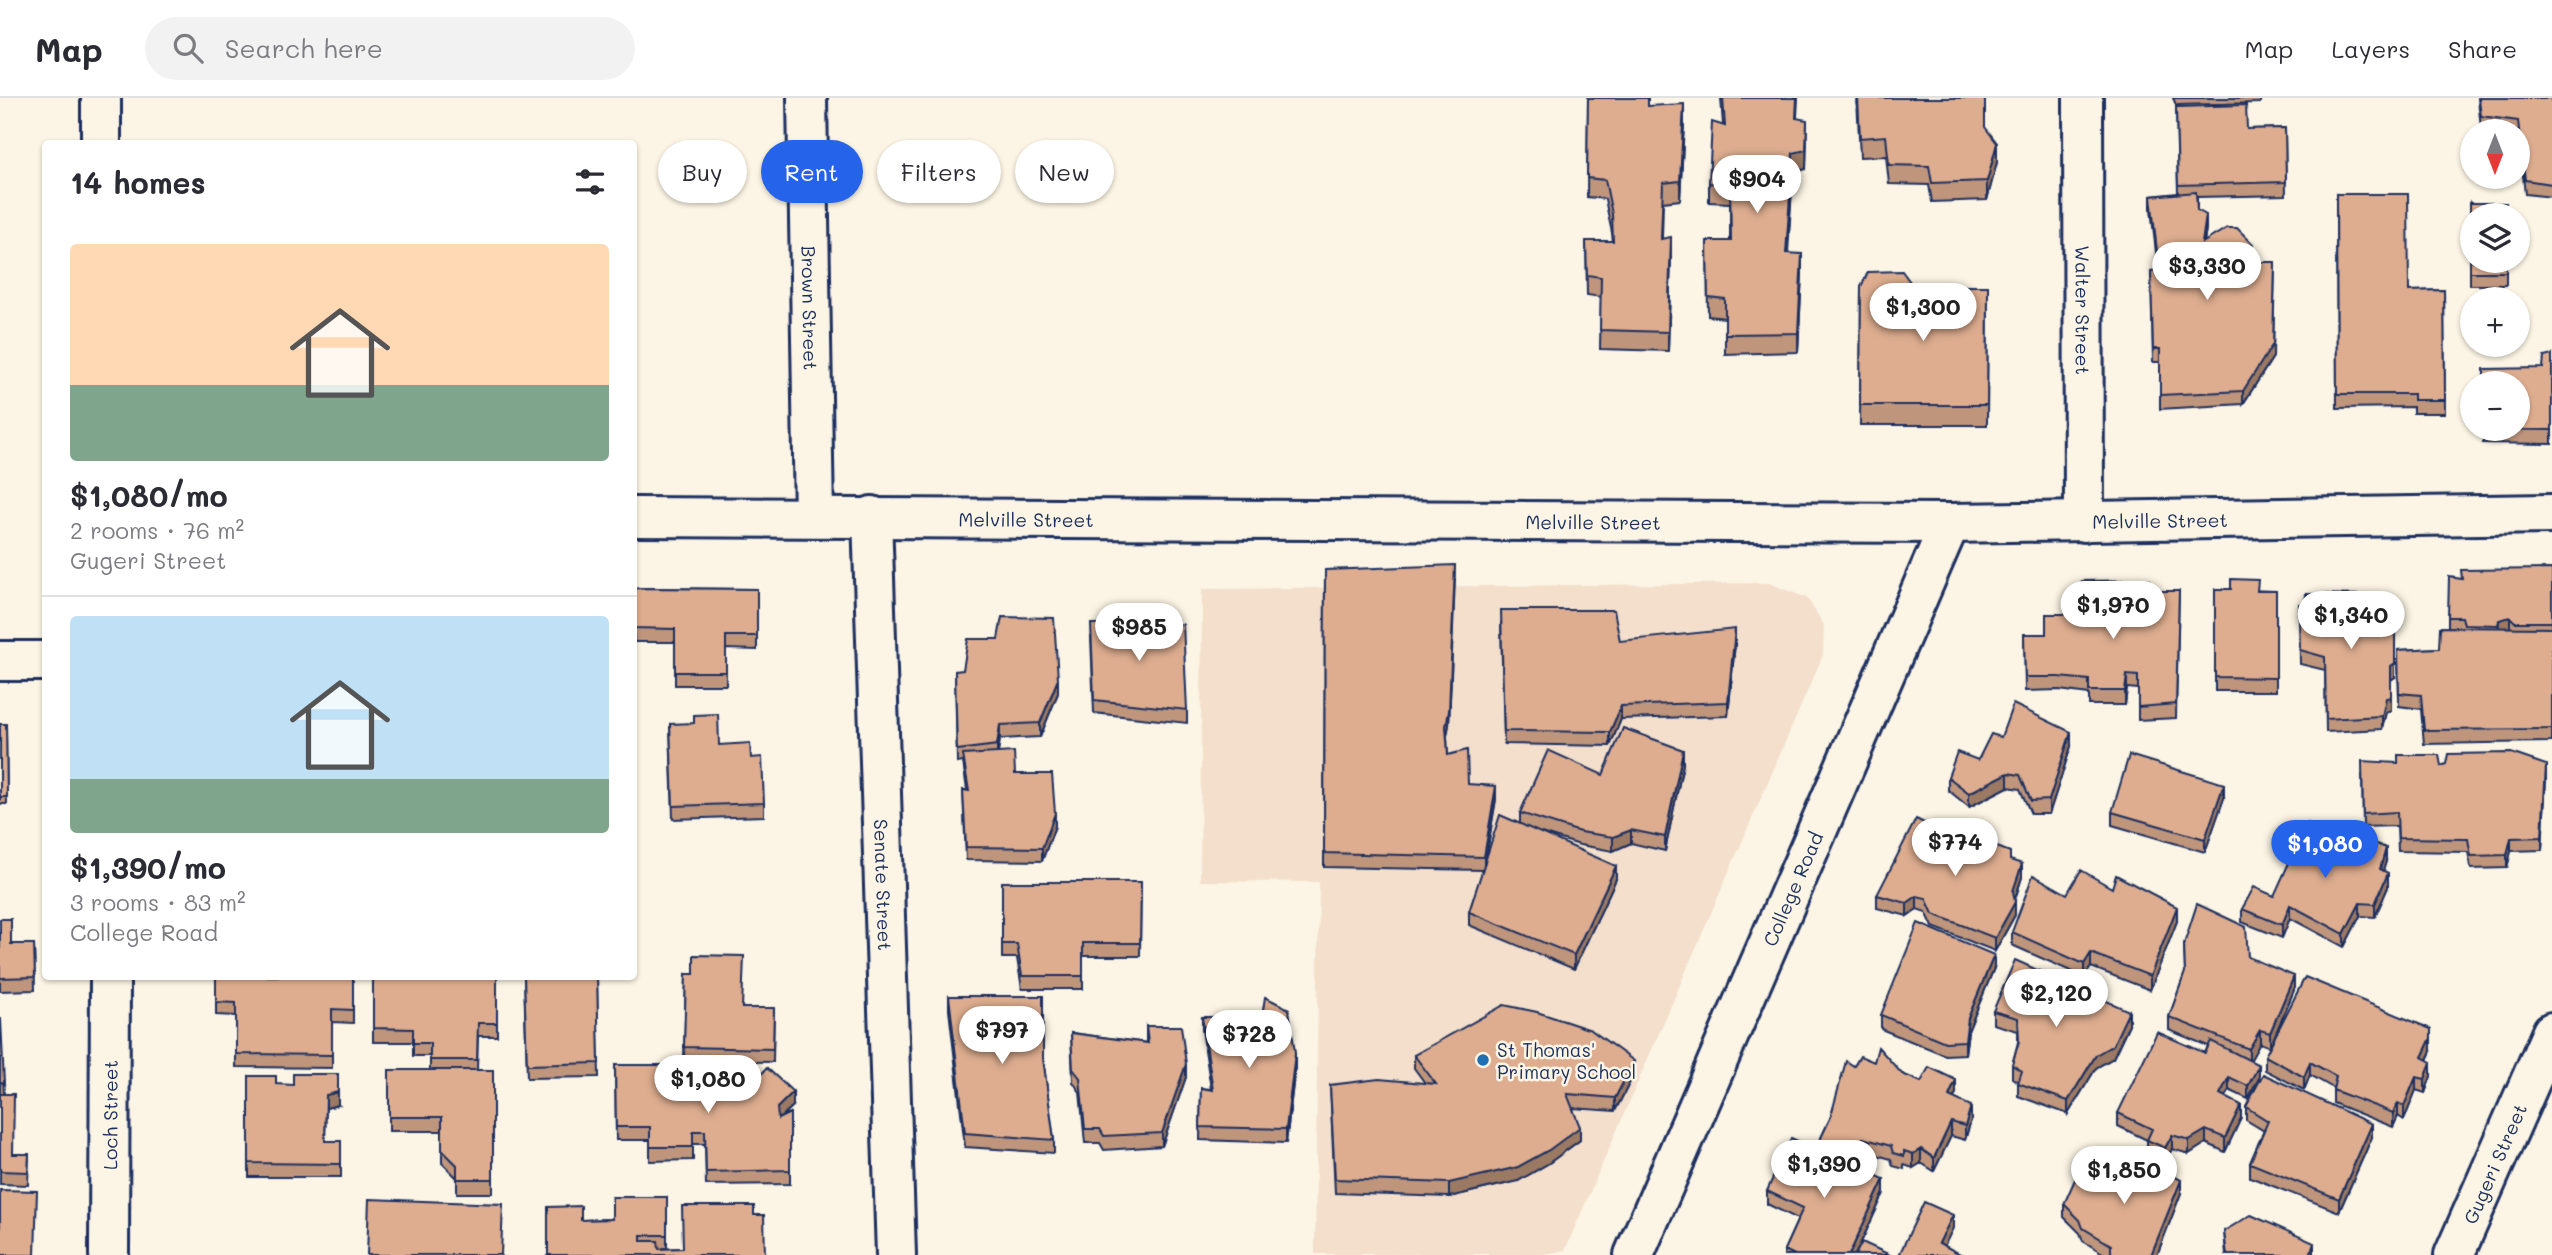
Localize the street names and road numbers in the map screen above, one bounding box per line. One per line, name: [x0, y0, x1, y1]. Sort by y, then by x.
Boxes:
street label: Brown Street: [797, 245, 824, 370]
street label: Walter Street: [2071, 245, 2096, 375]
street label: Melville Street: [958, 506, 1094, 532]
street label: Melville Street: [2092, 506, 2228, 533]
street label: Melville Street: [1525, 509, 1661, 534]
street label: Senate Street: [869, 819, 899, 951]
street label: College Road: [1756, 828, 1828, 950]
street label: Loch Street: [97, 1060, 122, 1170]
street label: Gugeri Street: [2457, 1099, 2532, 1228]

